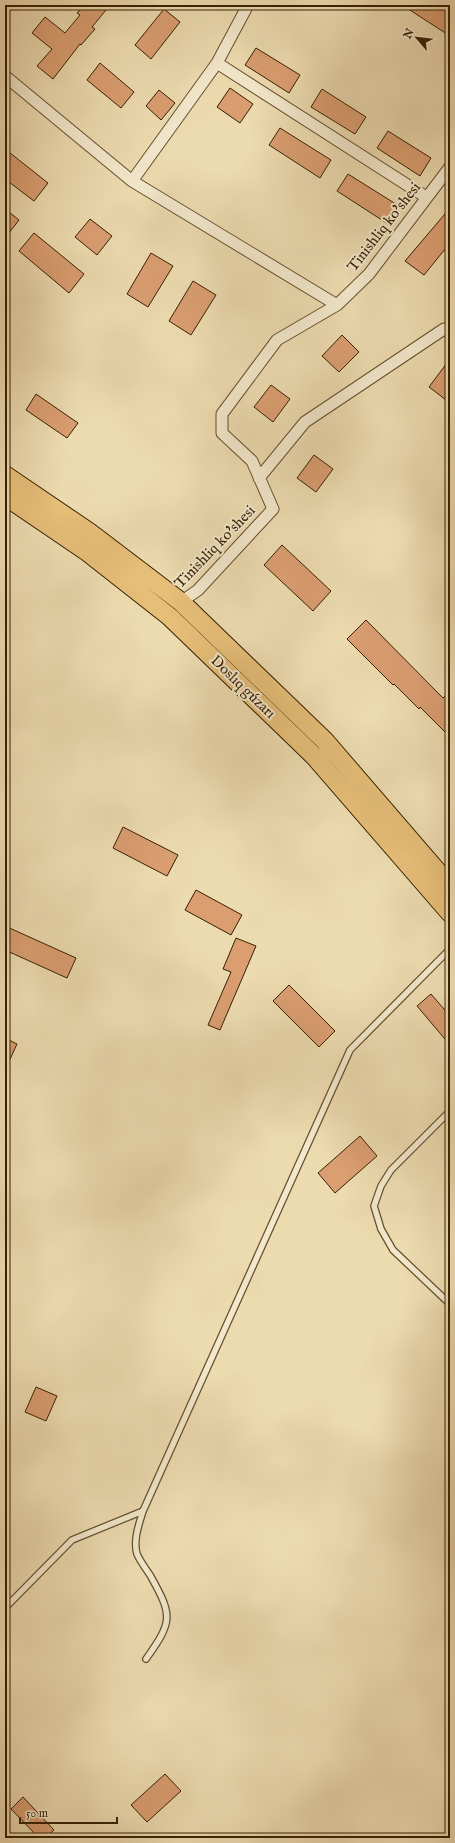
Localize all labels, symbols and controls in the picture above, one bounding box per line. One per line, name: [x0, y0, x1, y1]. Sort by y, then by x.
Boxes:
north arrow: [397, 18, 437, 58]
text: N: [400, 26, 418, 42]
street label: Tinishliq ko'shesi: [343, 178, 425, 276]
street label: Tinishliq ko'shesi: [171, 501, 259, 593]
street label: Doslıq gúzarı: [206, 651, 280, 723]
scale bar: [20, 1799, 117, 1825]
text: 50 m: [26, 1806, 48, 1821]

